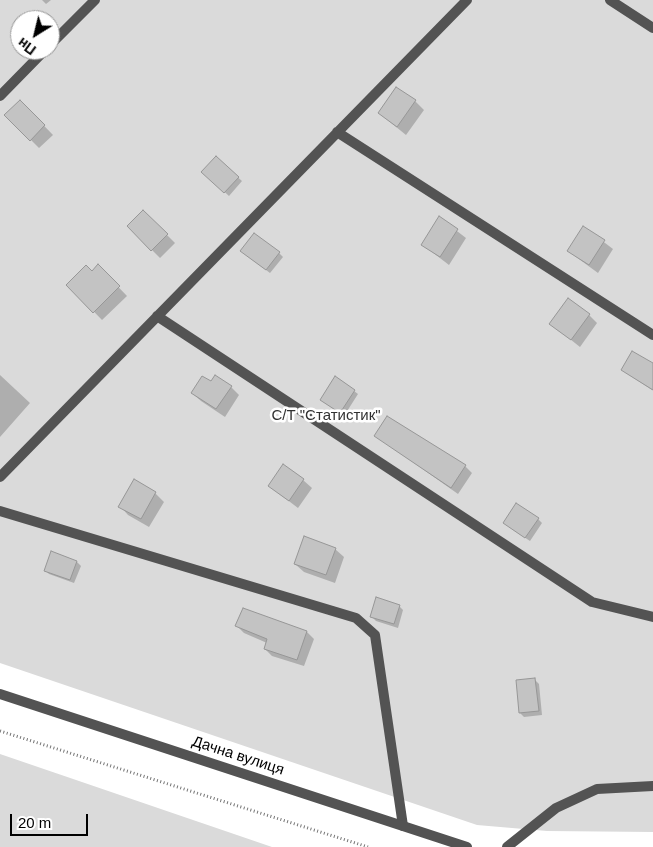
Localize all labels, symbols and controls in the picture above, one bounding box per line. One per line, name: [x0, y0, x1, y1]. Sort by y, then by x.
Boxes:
north arrow: [10, 10, 60, 60]
text: Пн: [15, 34, 39, 58]
park label: С/Т "Статистик": [271, 407, 381, 425]
street label: Дачна вулиця: [190, 733, 286, 779]
scale bar: [12, 804, 90, 836]
text: 20 m: [18, 814, 51, 831]

